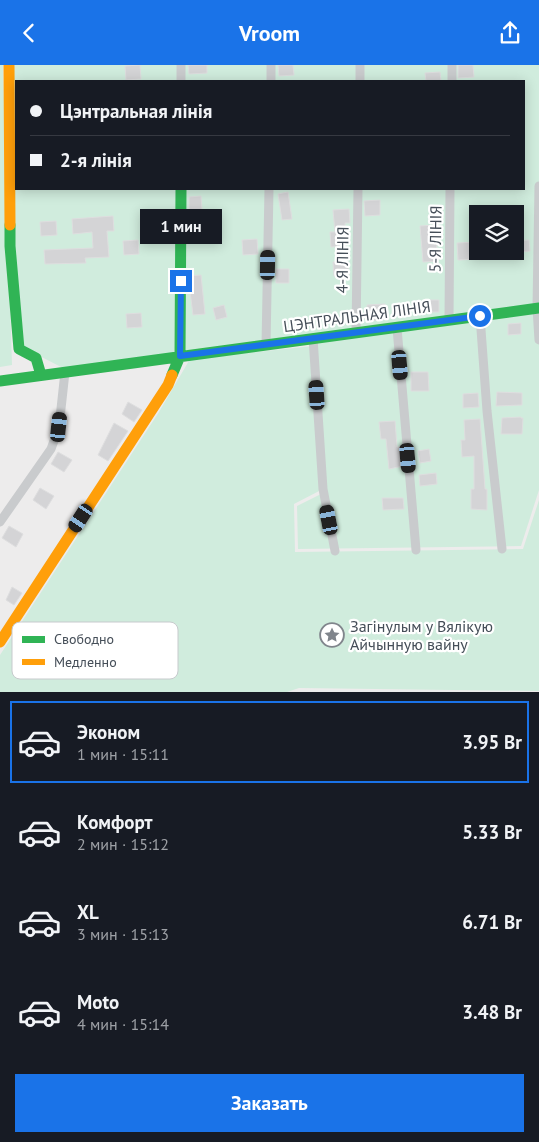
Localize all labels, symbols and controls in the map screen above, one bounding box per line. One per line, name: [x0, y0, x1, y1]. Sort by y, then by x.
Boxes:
icon: back: [15, 19, 43, 47]
text: Vroom: [239, 19, 300, 47]
icon: share: [496, 19, 524, 47]
text: Цэнтральная лінія: [60, 99, 212, 123]
text: 2-я лінія: [60, 148, 132, 172]
street label: 5-Я ЛІНІЯ: [424, 205, 446, 273]
map controls: [469, 205, 524, 260]
button: layers: [469, 205, 524, 260]
callout: 1 мин: [140, 209, 222, 243]
text: 1 мин: [160, 216, 202, 236]
street label: 4-Я ЛІНІЯ: [331, 226, 353, 294]
car: [260, 250, 275, 280]
route end: [170, 270, 192, 292]
street label: ЦЭНТРАЛЬНАЯ ЛІНІЯ: [282, 296, 432, 336]
route start: [469, 305, 491, 327]
car: [391, 349, 408, 381]
car: [308, 380, 325, 410]
car: [49, 411, 68, 443]
car: [399, 442, 416, 474]
car: [66, 501, 95, 535]
car: [318, 504, 339, 536]
place label: Загінулым у Вялікую Айчынную вайну: [350, 616, 493, 654]
legend: [12, 622, 178, 679]
place icon: Загінулым у Вялікую Айчынную вайну: [319, 622, 345, 648]
text: Свободно: [54, 630, 114, 648]
text: Медленно: [54, 653, 117, 671]
icon: car: [17, 720, 62, 765]
text: Эконом: [77, 720, 140, 744]
text: 3.95 Br: [462, 730, 522, 754]
text: 1 мин · 15:11: [77, 744, 169, 764]
icon: car: [17, 810, 62, 855]
text: Комфорт: [77, 810, 153, 834]
text: 5.33 Br: [462, 820, 522, 844]
text: 2 мин · 15:12: [77, 834, 169, 854]
icon: car: [17, 900, 62, 945]
text: XL: [77, 900, 99, 924]
text: 6.71 Br: [462, 910, 522, 934]
text: 3 мин · 15:13: [77, 924, 169, 944]
icon: car: [17, 990, 62, 1035]
text: Moto: [77, 990, 119, 1014]
text: 3.48 Br: [462, 1000, 522, 1024]
text: 4 мин · 15:14: [77, 1014, 169, 1034]
button: Заказать: [15, 1074, 524, 1132]

